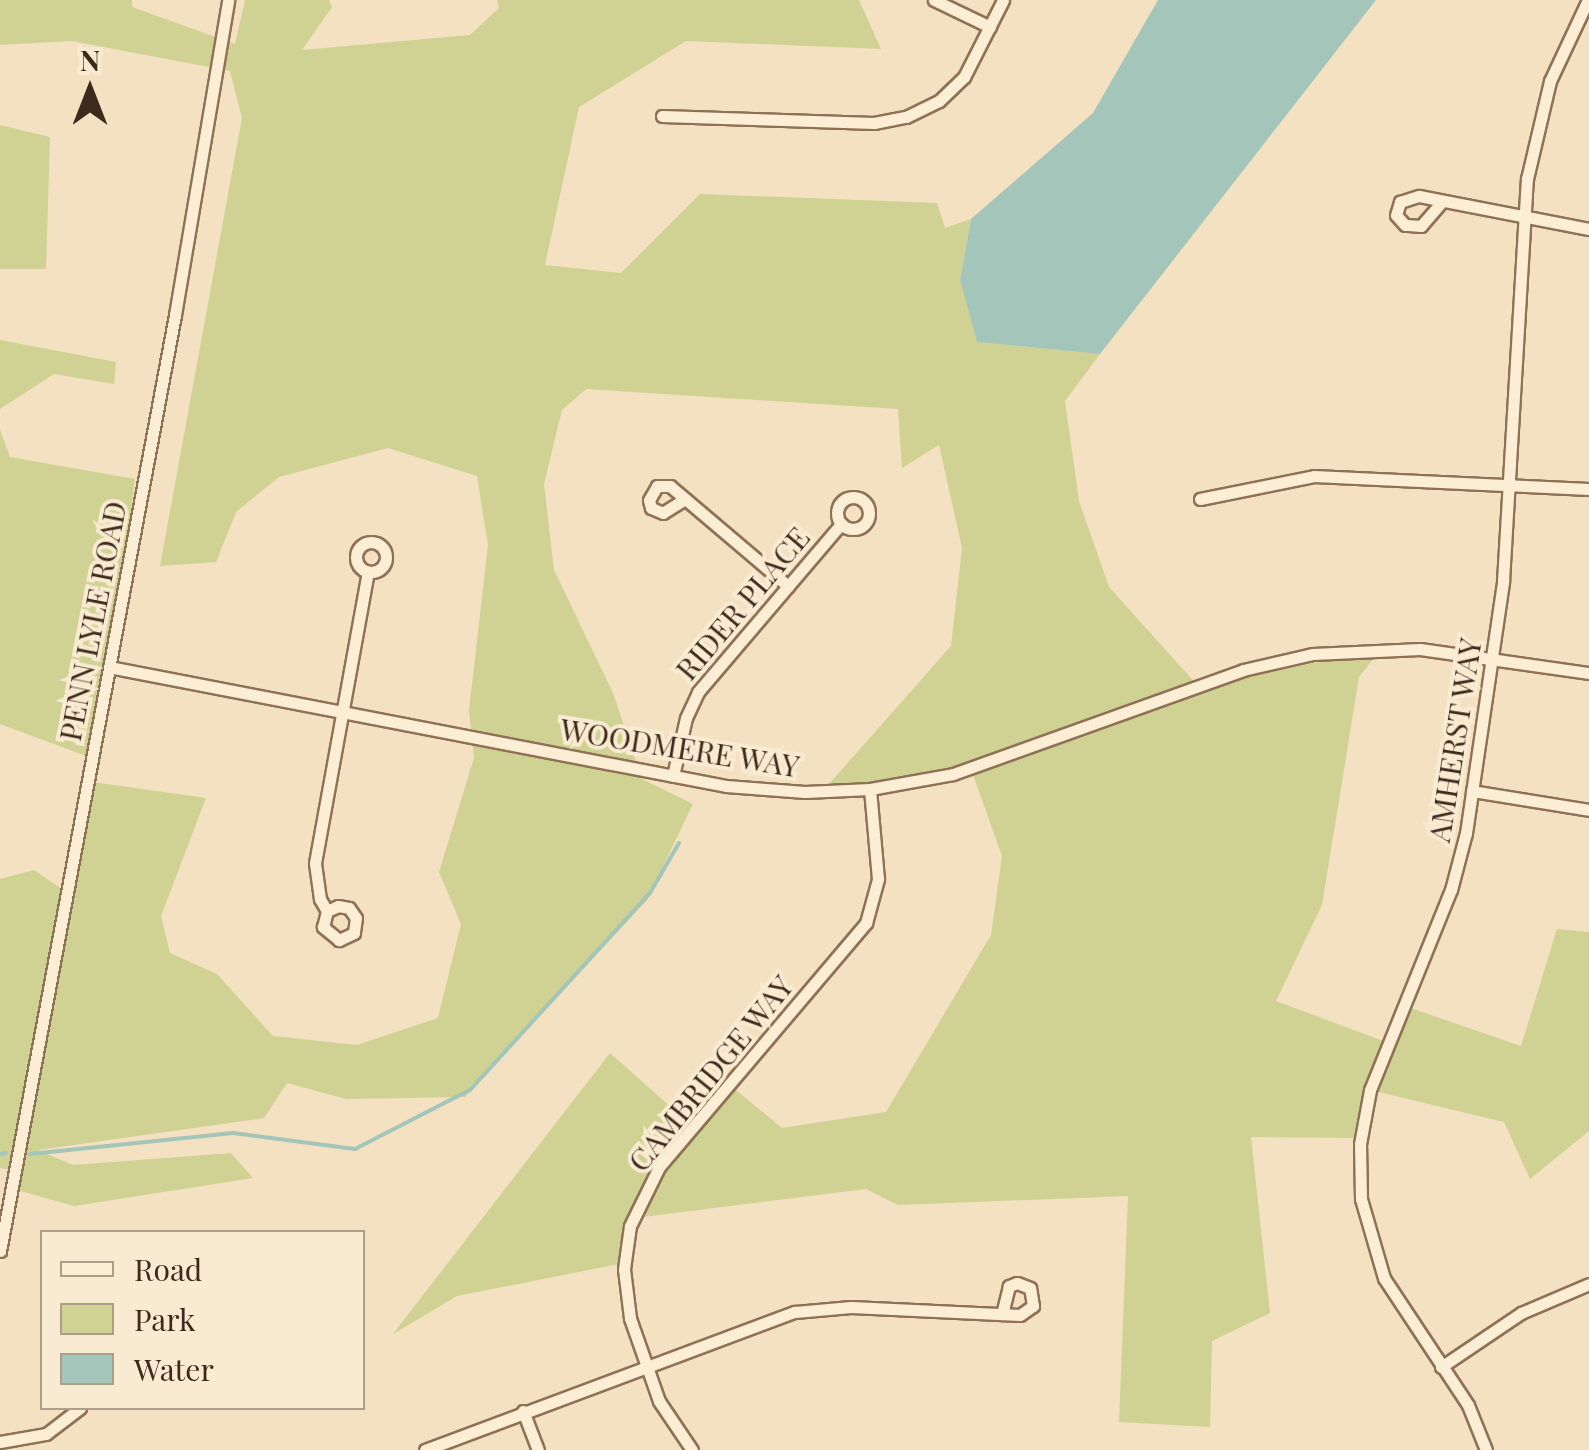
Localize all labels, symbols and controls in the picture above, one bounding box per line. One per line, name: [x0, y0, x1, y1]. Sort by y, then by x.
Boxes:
north arrow: [40, 40, 140, 140]
text: N: [80, 41, 100, 78]
street label: PENN LYLE ROAD: [51, 498, 133, 744]
street label: RIDER PLACE: [667, 519, 817, 687]
street label: AMHERST WAY: [1420, 635, 1488, 845]
street label: WOODMERE WAY: [557, 710, 803, 784]
street label: CAMBRIDGE WAY: [620, 968, 800, 1178]
legend: [40, 1230, 365, 1410]
text: Road: [134, 1249, 202, 1289]
text: Park: [134, 1299, 196, 1339]
text: Water: [134, 1349, 214, 1389]

